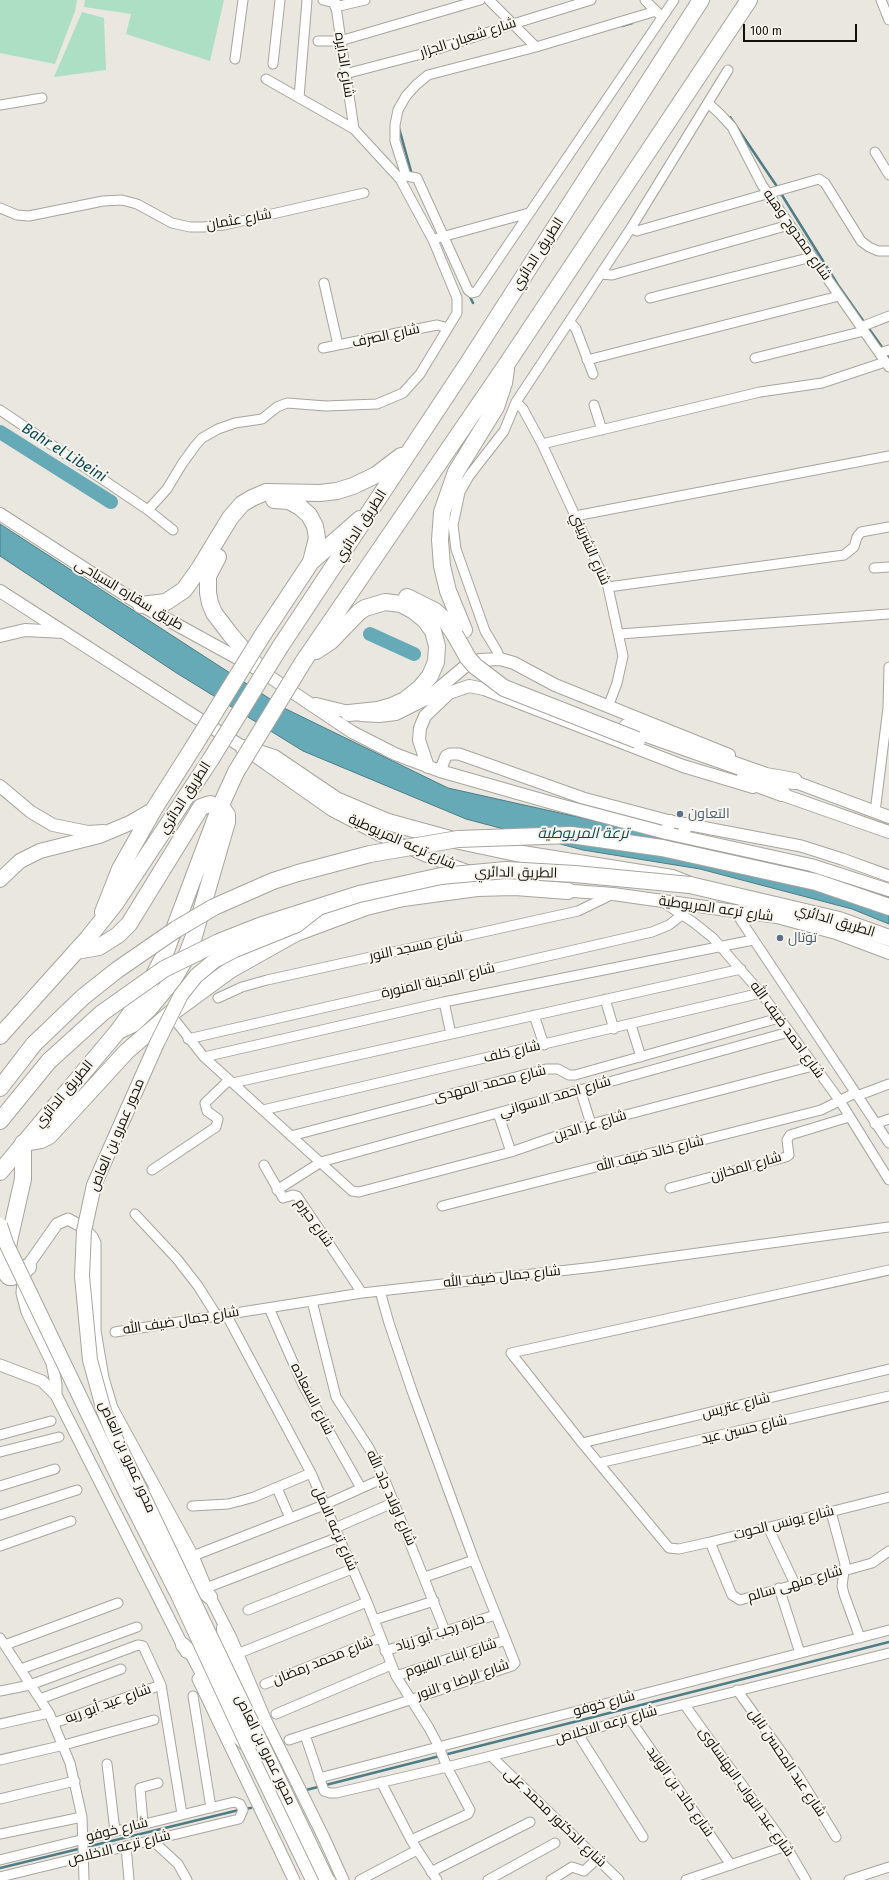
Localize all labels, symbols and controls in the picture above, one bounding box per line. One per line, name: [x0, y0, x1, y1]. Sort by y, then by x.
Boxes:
street label: شارع شعبان الجزار: [418, 15, 518, 61]
scale bar: [745, 16, 859, 42]
text: 100 m: [750, 24, 782, 38]
street label: شارع الدايره: [331, 31, 357, 99]
street label: شارع ممدوح وهبه: [759, 186, 835, 284]
street label: شارع عثمان: [205, 206, 273, 234]
street label: الطريق الدائري: [508, 215, 568, 293]
street label: شارع الصرف: [351, 321, 421, 351]
water label: Bahr el Libeini: [18, 420, 110, 486]
street label: الطريق الدائري: [331, 487, 391, 565]
street label: شارع الشربيني: [566, 510, 614, 588]
street label: طريق سقاره السياحى: [72, 556, 186, 634]
street label: الطريق الدائري: [155, 759, 215, 837]
place label: التعاون: [688, 806, 730, 822]
marker: التعاون: [675, 809, 685, 819]
street label: شارع ترعه المريوطية: [346, 811, 458, 873]
water label: ترعة المريوطية: [538, 825, 628, 843]
street label: الطريق الدائري: [474, 864, 558, 882]
street label: شارع ترعه المريوطية: [658, 893, 774, 925]
street label: الطريق الدائري: [793, 901, 877, 941]
street label: شارع مسجد النور: [368, 929, 464, 965]
place label: توتال: [788, 930, 817, 946]
marker: توتال: [775, 933, 785, 943]
street label: شارع المدينة المنورة: [380, 960, 496, 1002]
street label: شارع احمد ضيف الله: [746, 978, 828, 1082]
street label: شارع خلف: [482, 1037, 542, 1067]
street label: الطريق الدائري: [31, 1057, 97, 1131]
street label: شارع محمد المهدى: [432, 1062, 548, 1106]
street label: شارع احمد الاسواني: [497, 1073, 613, 1121]
street label: محور عمرو بن العاص: [86, 1076, 148, 1194]
street label: شارع عز الدين: [551, 1107, 629, 1145]
street label: شارع خالد ضيف الله: [594, 1132, 706, 1176]
street label: شارع المخازن: [708, 1149, 784, 1185]
street label: شارع حيرم: [291, 1195, 337, 1251]
street label: شارع جمال ضيف الله: [443, 1262, 561, 1292]
street label: شارع جمال ضيف الله: [122, 1303, 240, 1339]
street label: شارع السعاده: [287, 1360, 337, 1438]
street label: شارع عتريس: [700, 1389, 772, 1423]
street label: محور عمرو بن العاص: [95, 1398, 159, 1516]
street label: شارع حسين عيد: [699, 1412, 789, 1448]
street label: شارع اولاد جاد الله: [362, 1448, 420, 1548]
street label: شارع ترعه الامل: [309, 1484, 361, 1574]
street label: شارع يونس الحوت: [732, 1502, 836, 1544]
street label: شارع منهى سالم: [746, 1562, 844, 1606]
street label: حارة رجب أبو زياد: [393, 1611, 487, 1655]
street label: شارع محمد رمضان: [270, 1633, 376, 1689]
street label: شارع ابناء الفيوم: [403, 1635, 499, 1681]
street label: شارع الرضا و النور: [414, 1656, 512, 1704]
street label: شارع عيد أبو ريه: [63, 1681, 153, 1727]
street label: شارع خوفو: [571, 1688, 637, 1720]
street label: محور عمرو بن العاص: [231, 1692, 299, 1808]
street label: شارع ترعه الاخلاص: [553, 1702, 659, 1748]
street label: شارع عبد المحسن نايل: [745, 1706, 829, 1820]
street label: شارع عبد التواب البهنساوى: [695, 1724, 797, 1860]
street label: شارع خالد بن الوليد: [643, 1744, 717, 1840]
street label: شارع الدكتور محمد على: [500, 1765, 610, 1871]
street label: شارع خوفو: [84, 1814, 150, 1846]
street label: شارع ترعه الاخلاص: [66, 1827, 172, 1869]

